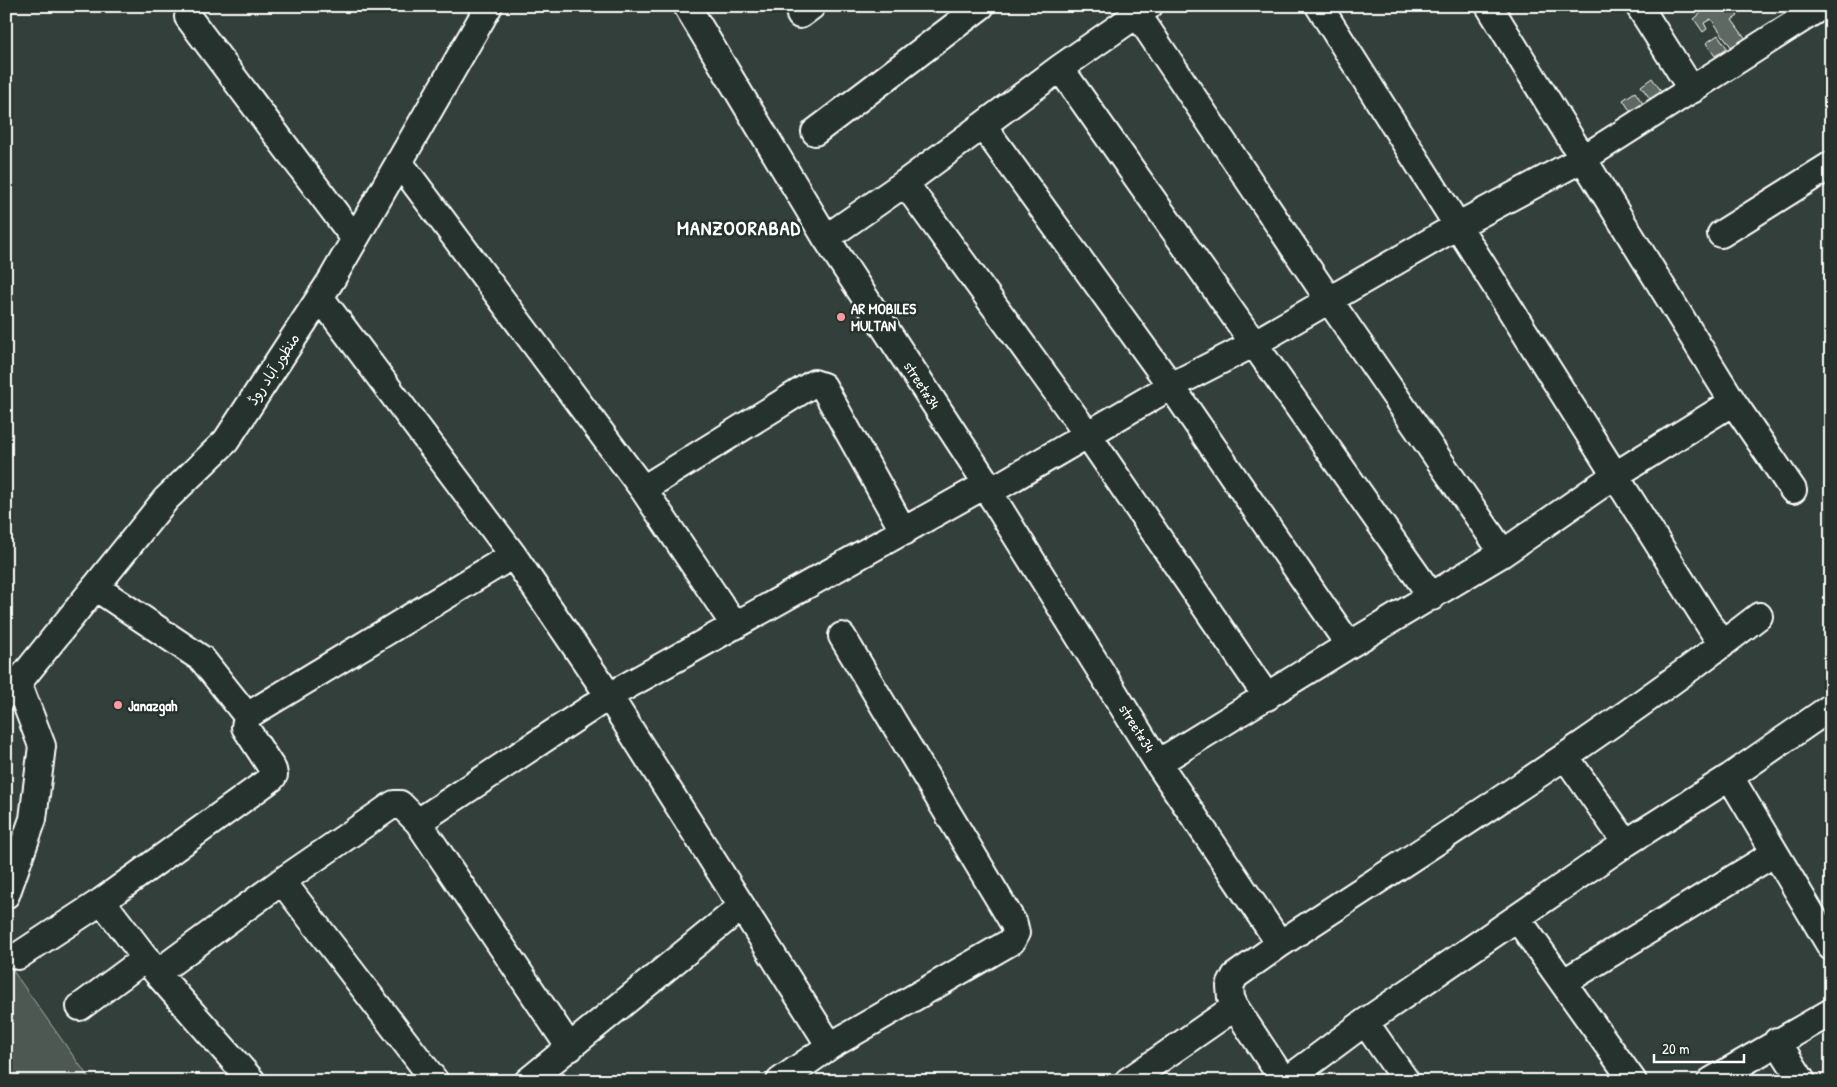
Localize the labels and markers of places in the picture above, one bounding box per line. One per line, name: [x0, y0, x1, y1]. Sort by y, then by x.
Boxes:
place label: AR MOBILES MULTAN: [851, 298, 916, 336]
marker: AR MOBILES MULTAN: [835, 311, 847, 323]
place label: Janazgah: [128, 695, 178, 717]
marker: Janazgah: [112, 699, 124, 711]

